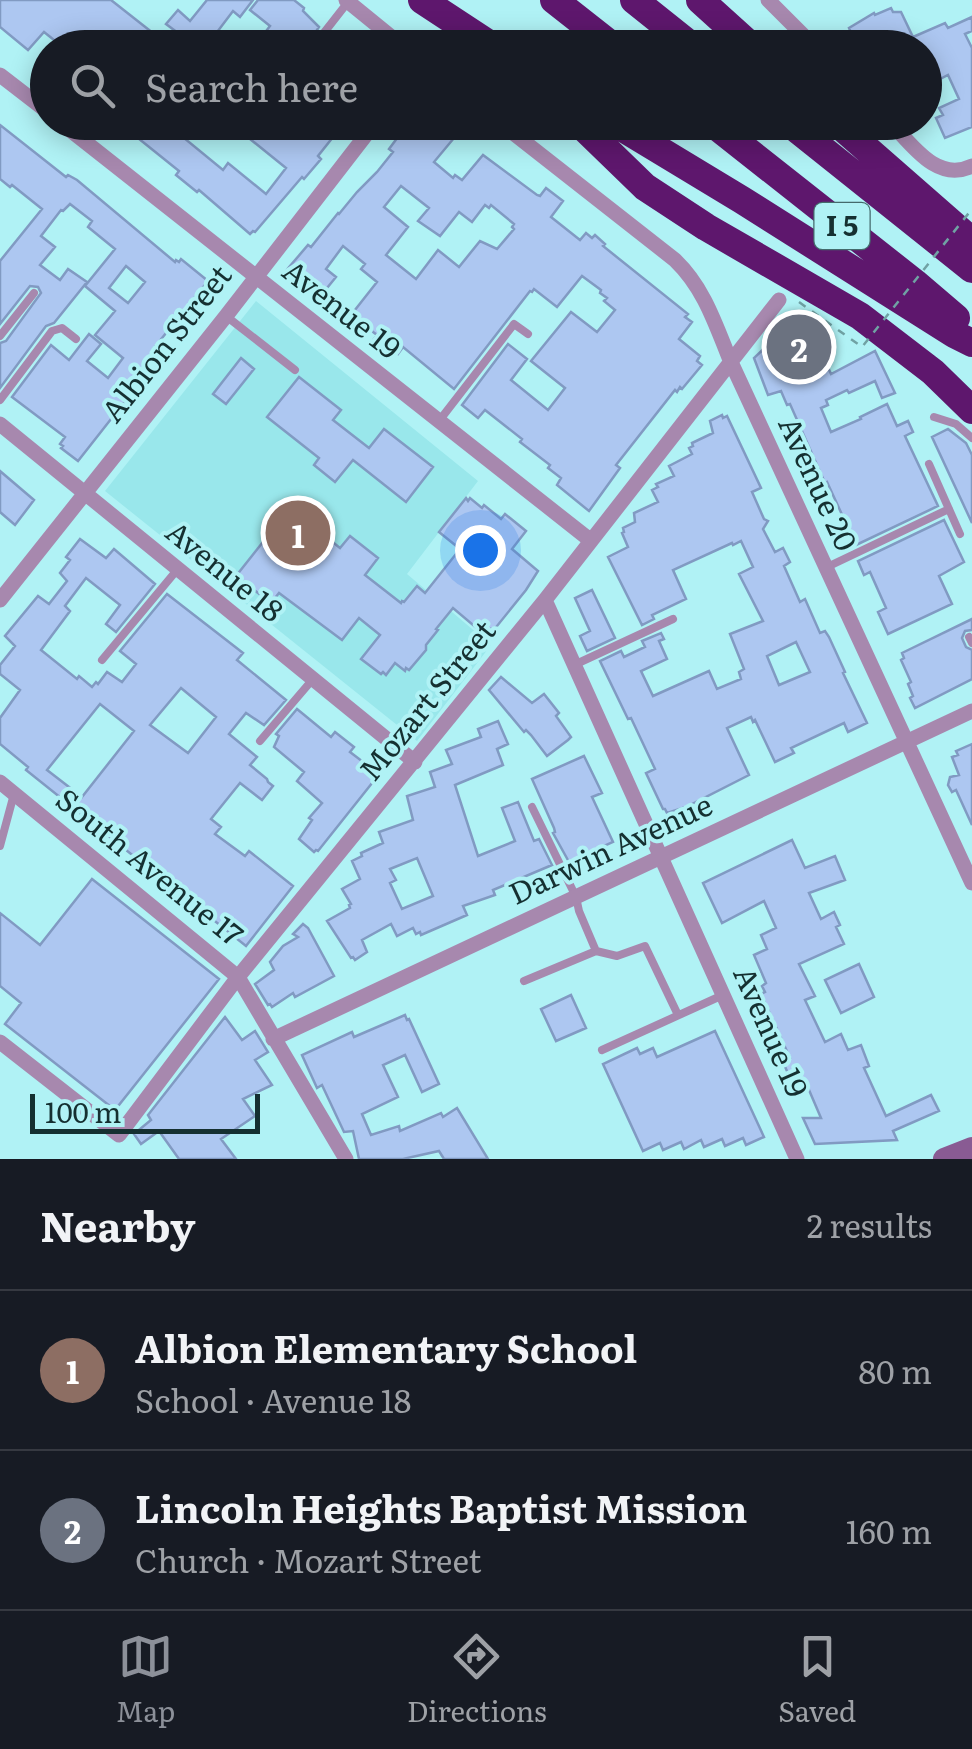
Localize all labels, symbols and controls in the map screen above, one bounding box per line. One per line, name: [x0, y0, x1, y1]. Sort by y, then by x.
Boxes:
search box: [30, 30, 942, 140]
text: Search here: [145, 57, 358, 114]
icon: search: [65, 58, 120, 113]
road number: I 5: [814, 203, 870, 249]
street label: Avenue 19: [274, 247, 411, 368]
street label: Albion Street: [89, 254, 240, 430]
pin: 2: [766, 310, 832, 384]
street label: Avenue 20: [769, 408, 870, 557]
pin: 1: [266, 496, 330, 570]
street label: Avenue 18: [158, 508, 294, 631]
your location: [455, 525, 506, 576]
street label: Mozart Street: [347, 609, 504, 789]
street label: South Avenue 17: [48, 776, 254, 955]
street label: Darwin Avenue: [501, 781, 719, 914]
street label: Avenue 19: [724, 958, 821, 1103]
scale bar: [30, 1089, 260, 1134]
text: 100 m: [45, 1090, 122, 1132]
text: Nearby: [40, 1193, 196, 1255]
text: 2 results: [807, 1200, 932, 1248]
text: Albion Elementary School: [135, 1318, 637, 1375]
text: 1: [66, 1346, 79, 1394]
text: 80 m: [858, 1346, 932, 1394]
text: School · Avenue 18: [135, 1375, 411, 1423]
text: Lincoln Heights Baptist Mission: [135, 1478, 748, 1535]
text: 2: [64, 1506, 81, 1554]
text: 160 m: [846, 1506, 932, 1554]
text: Church · Mozart Street: [135, 1535, 481, 1583]
tab: Map: [116, 1629, 175, 1731]
tab: Directions: [407, 1629, 547, 1731]
tab: Saved: [778, 1629, 856, 1731]

